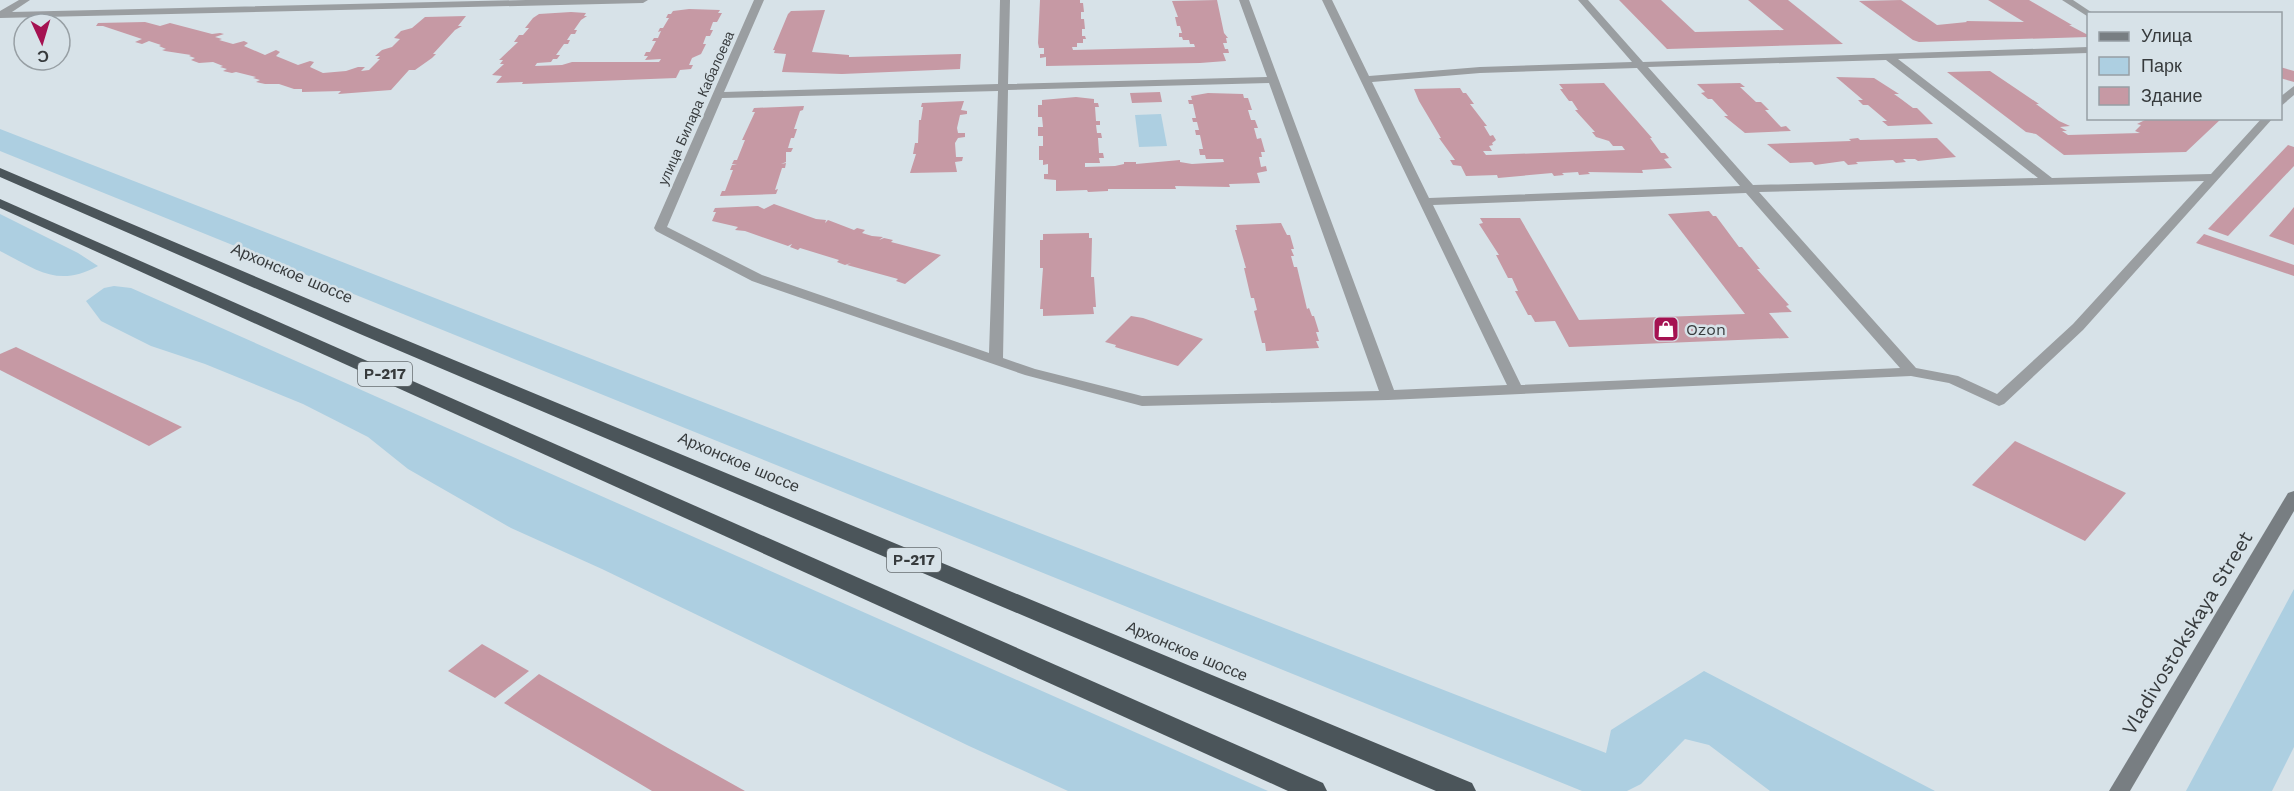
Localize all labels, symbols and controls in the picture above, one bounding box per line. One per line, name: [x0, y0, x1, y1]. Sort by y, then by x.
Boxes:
north arrow: [12, 12, 72, 72]
legend: [2087, 12, 2282, 120]
text: Улица: [2141, 25, 2193, 46]
street label: улица Билара Кабалоева: [655, 28, 737, 188]
text: С: [36, 47, 49, 66]
text: Парк: [2141, 55, 2182, 76]
text: Здание: [2141, 85, 2202, 106]
street label: Архонское шоссе: [228, 239, 356, 307]
shop icon: Ozon: [1651, 314, 1681, 344]
place label: Ozon: [1686, 320, 1726, 339]
road number: Р-217: [358, 362, 412, 386]
street label: Архонское шоссе: [675, 428, 803, 496]
street label: Vladivostokskaya Street: [2117, 526, 2258, 739]
road number: Р-217: [887, 548, 941, 572]
street label: Архонское шоссе: [1123, 617, 1251, 685]

